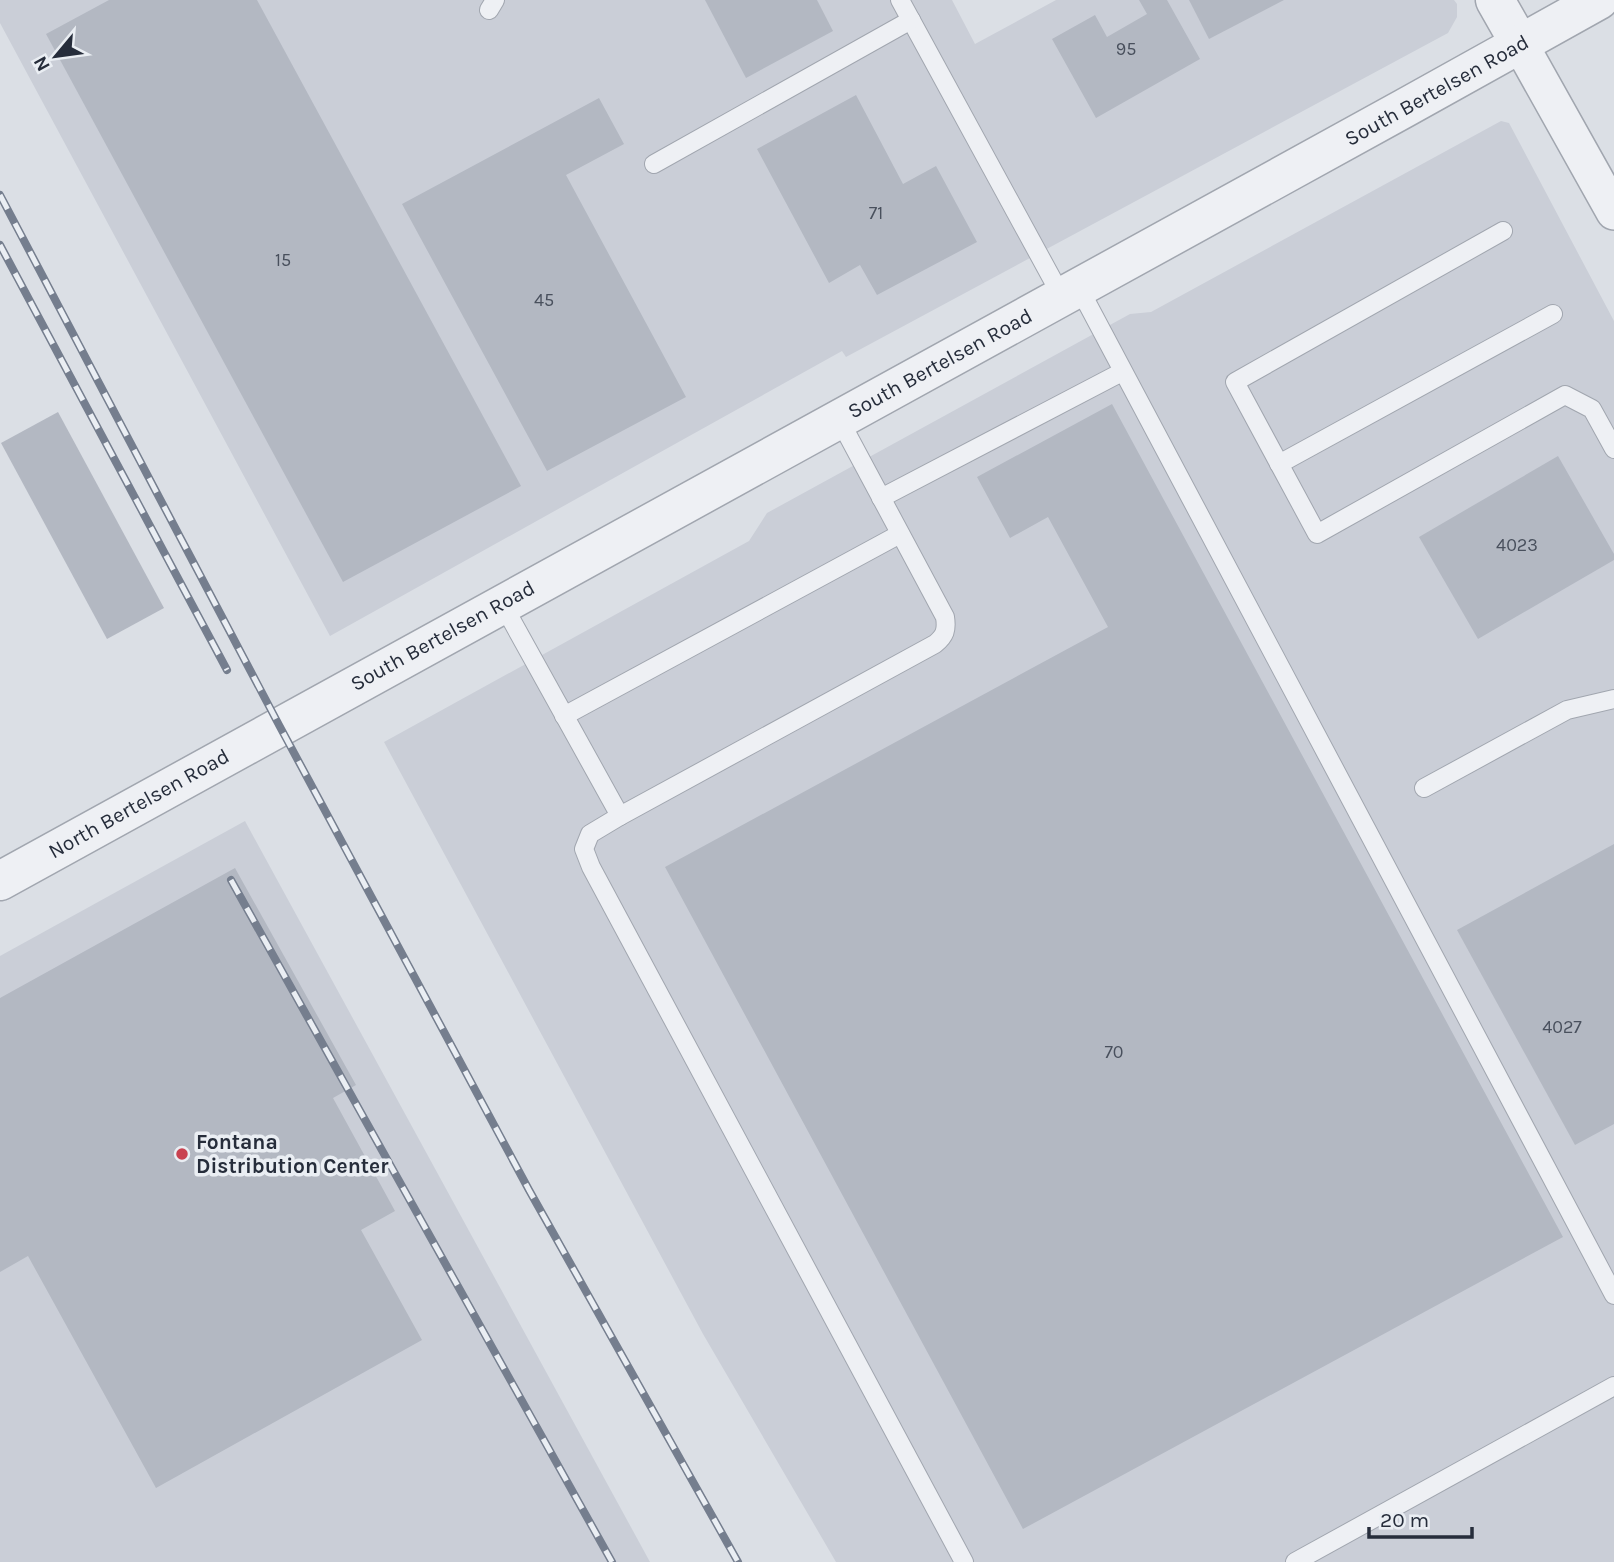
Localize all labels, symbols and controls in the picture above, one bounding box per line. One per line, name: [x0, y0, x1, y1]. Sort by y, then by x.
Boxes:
north arrow: [21, 21, 91, 91]
street label: South Bertelsen Road: [1341, 30, 1533, 151]
house number: 95: [1116, 38, 1136, 60]
text: N: [29, 52, 55, 75]
house number: 71: [869, 202, 883, 224]
house number: 15: [275, 249, 291, 271]
house number: 45: [534, 289, 554, 311]
street label: South Bertelsen Road: [844, 303, 1036, 423]
house number: 4023: [1496, 534, 1538, 556]
street label: South Bertelsen Road: [346, 575, 539, 696]
street label: North Bertelsen Road: [44, 744, 233, 863]
house number: 4027: [1542, 1016, 1582, 1038]
house number: 70: [1104, 1041, 1124, 1063]
place label: Fontana Distribution Center: [196, 1130, 389, 1178]
marker: Fontana Distribution Center: [174, 1146, 190, 1162]
scale bar: [1369, 1496, 1472, 1540]
text: 20 m: [1380, 1508, 1429, 1532]

